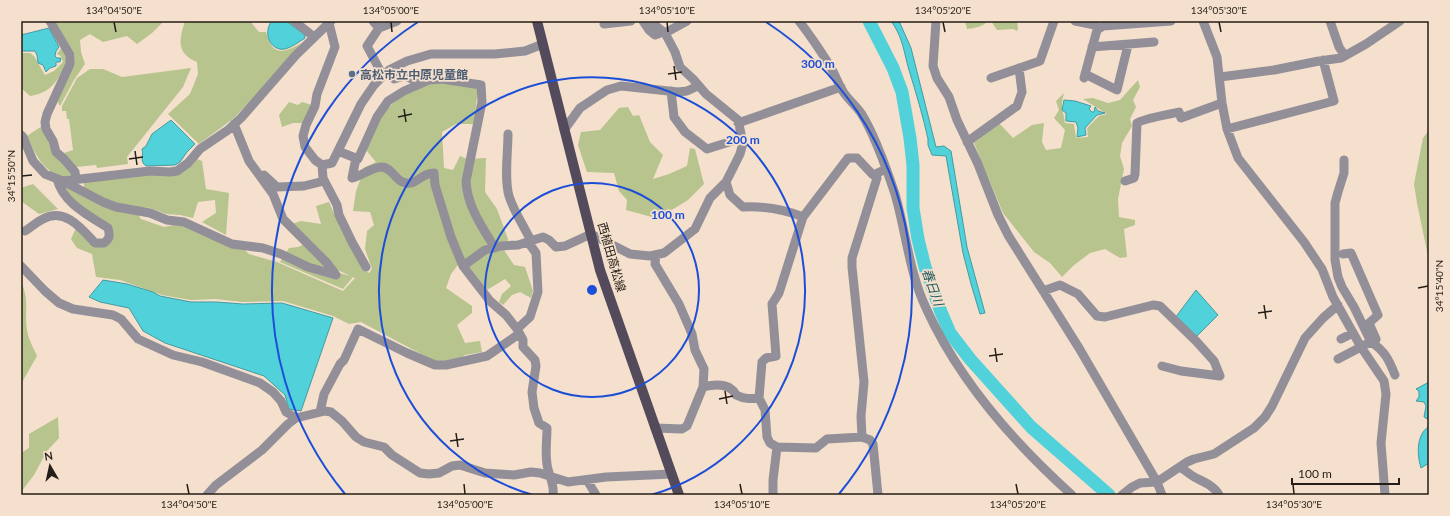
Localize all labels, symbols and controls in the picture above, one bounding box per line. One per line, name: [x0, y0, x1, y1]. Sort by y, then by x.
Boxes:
text: 134°04'50"E: [86, 4, 142, 16]
text: 134°05'00"E: [363, 4, 419, 16]
text: 134°05'10"E: [639, 4, 695, 16]
text: 134°05'20"E: [915, 4, 971, 16]
text: 134°05'30"E: [1191, 4, 1247, 16]
text: 300 m: [801, 56, 835, 71]
place label: 高松市立中原児童館: [360, 67, 468, 82]
marker: 高松市立中原児童館: [347, 69, 357, 79]
text: 200 m: [726, 132, 760, 147]
text: 34°15'50"N: [5, 150, 17, 202]
text: 100 m: [651, 207, 685, 222]
street label: 西植田高松線: [595, 220, 629, 294]
text: 34°15'40"N: [1433, 260, 1445, 312]
water label: 春日川: [919, 266, 948, 310]
centre of rings: [585, 283, 599, 297]
north arrow: [30, 446, 70, 486]
text: N: [43, 449, 54, 463]
scale bar: [1292, 460, 1399, 486]
text: 100 m: [1298, 466, 1332, 481]
text: 134°04'50"E: [161, 498, 217, 510]
text: 134°05'00"E: [437, 498, 493, 510]
text: 134°05'10"E: [714, 498, 770, 510]
text: 134°05'20"E: [990, 498, 1046, 510]
text: 134°05'30"E: [1266, 498, 1322, 510]

